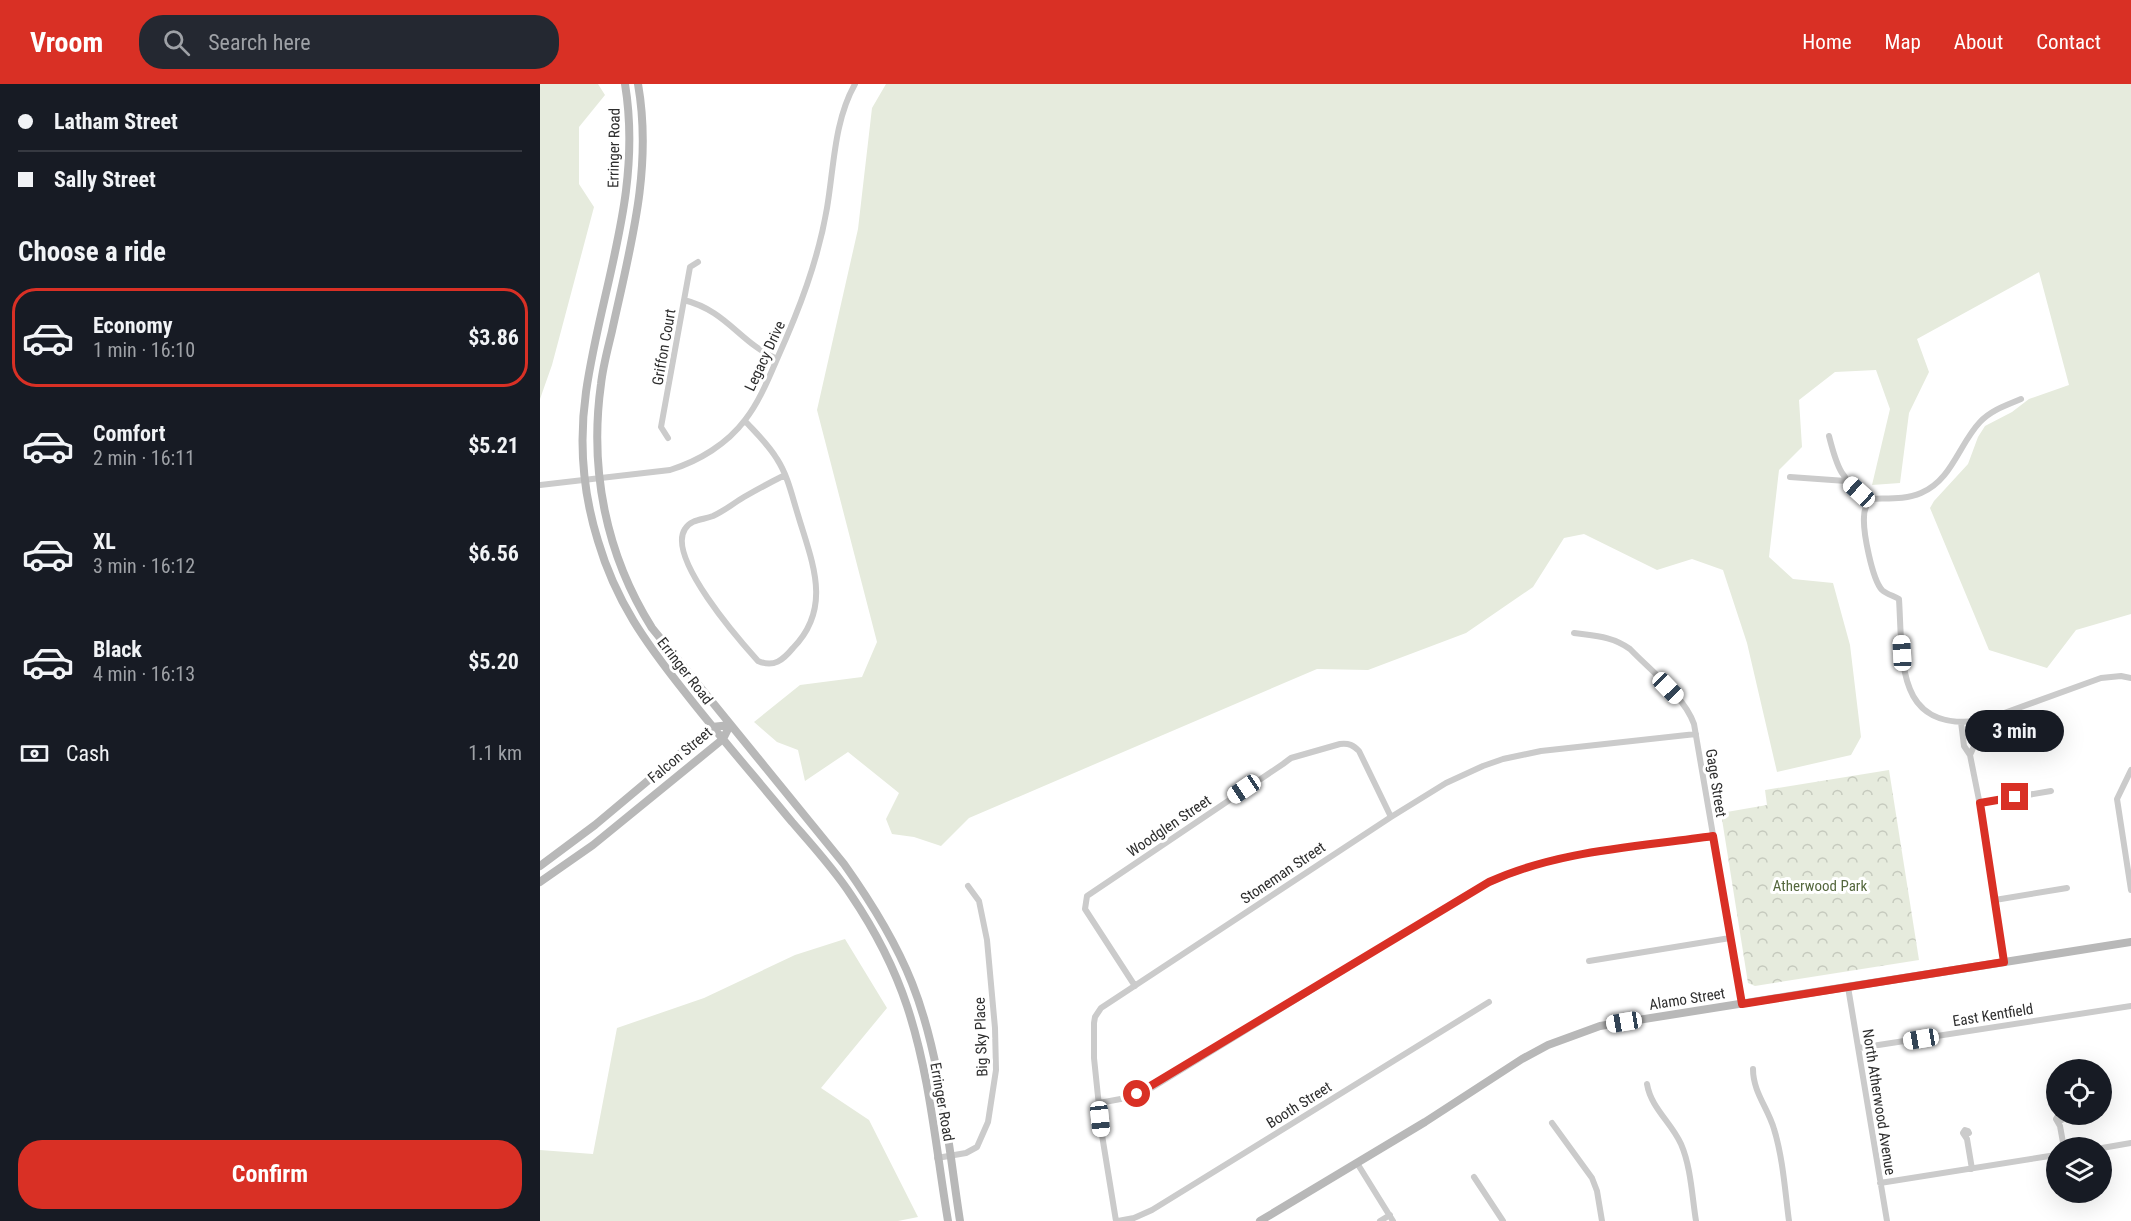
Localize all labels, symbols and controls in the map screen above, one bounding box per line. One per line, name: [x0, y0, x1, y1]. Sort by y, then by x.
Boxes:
search box: [139, 15, 559, 69]
text: Vroom: [30, 26, 103, 59]
icon: search: [160, 26, 193, 59]
text: Search here: [208, 30, 311, 55]
text: Home: [1802, 30, 1852, 54]
text: Map: [1885, 30, 1921, 54]
text: About: [1954, 30, 2003, 54]
text: Contact: [2036, 30, 2101, 54]
street label: Erringer Road: [604, 108, 624, 188]
text: Latham Street: [54, 109, 178, 134]
text: Sally Street: [54, 167, 156, 192]
text: Choose a ride: [18, 236, 166, 268]
street label: Griffon Court: [648, 307, 680, 387]
icon: car: [21, 311, 75, 365]
text: Economy: [93, 313, 173, 338]
street label: Legacy Drive: [741, 318, 789, 394]
text: $3.86: [468, 325, 519, 350]
text: 1 min · 16:10: [93, 338, 195, 362]
icon: car: [21, 419, 75, 473]
text: Comfort: [93, 421, 166, 446]
text: $5.21: [468, 433, 519, 458]
text: 2 min · 16:11: [93, 446, 195, 470]
car: [1840, 473, 1878, 511]
icon: car: [21, 527, 75, 581]
text: XL: [93, 529, 116, 554]
text: $6.56: [468, 541, 519, 566]
text: 3 min · 16:12: [93, 554, 195, 578]
street label: Erringer Road: [653, 634, 717, 708]
icon: car: [21, 635, 75, 689]
car: [1892, 635, 1912, 671]
text: Black: [93, 637, 142, 662]
text: $5.20: [468, 649, 519, 674]
text: 4 min · 16:13: [93, 662, 195, 686]
car: [1649, 669, 1687, 707]
callout: 3 min: [1966, 710, 2064, 752]
text: 3 min: [1992, 719, 2037, 743]
street label: Falcon Street: [644, 723, 716, 787]
icon: cash: [18, 737, 51, 770]
text: Cash: [66, 741, 110, 766]
text: 1.1 km: [468, 741, 522, 765]
street label: Gage Street: [1702, 747, 1730, 819]
car: [1224, 771, 1264, 807]
route end: [2001, 783, 2028, 810]
street label: Woodglen Street: [1124, 791, 1214, 861]
street label: Stoneman Street: [1237, 838, 1329, 908]
park label: Atherwood Park: [1773, 877, 1867, 895]
street label: Alamo Street: [1648, 984, 1726, 1014]
street label: Big Sky Place: [971, 997, 991, 1077]
street label: East Kentfield: [1951, 1000, 2035, 1030]
car: [1605, 1010, 1643, 1034]
car: [1902, 1027, 1940, 1051]
street label: North Atherwood Avenue: [1859, 1028, 1899, 1176]
map controls: [2046, 1059, 2112, 1203]
button: locate: [2046, 1059, 2112, 1125]
street label: Erringer Road: [926, 1061, 958, 1143]
street label: Booth Street: [1263, 1078, 1335, 1132]
route start: [1123, 1080, 1150, 1107]
car: [1089, 1100, 1111, 1138]
button: layers: [2046, 1137, 2112, 1203]
button: Confirm: [18, 1140, 522, 1209]

